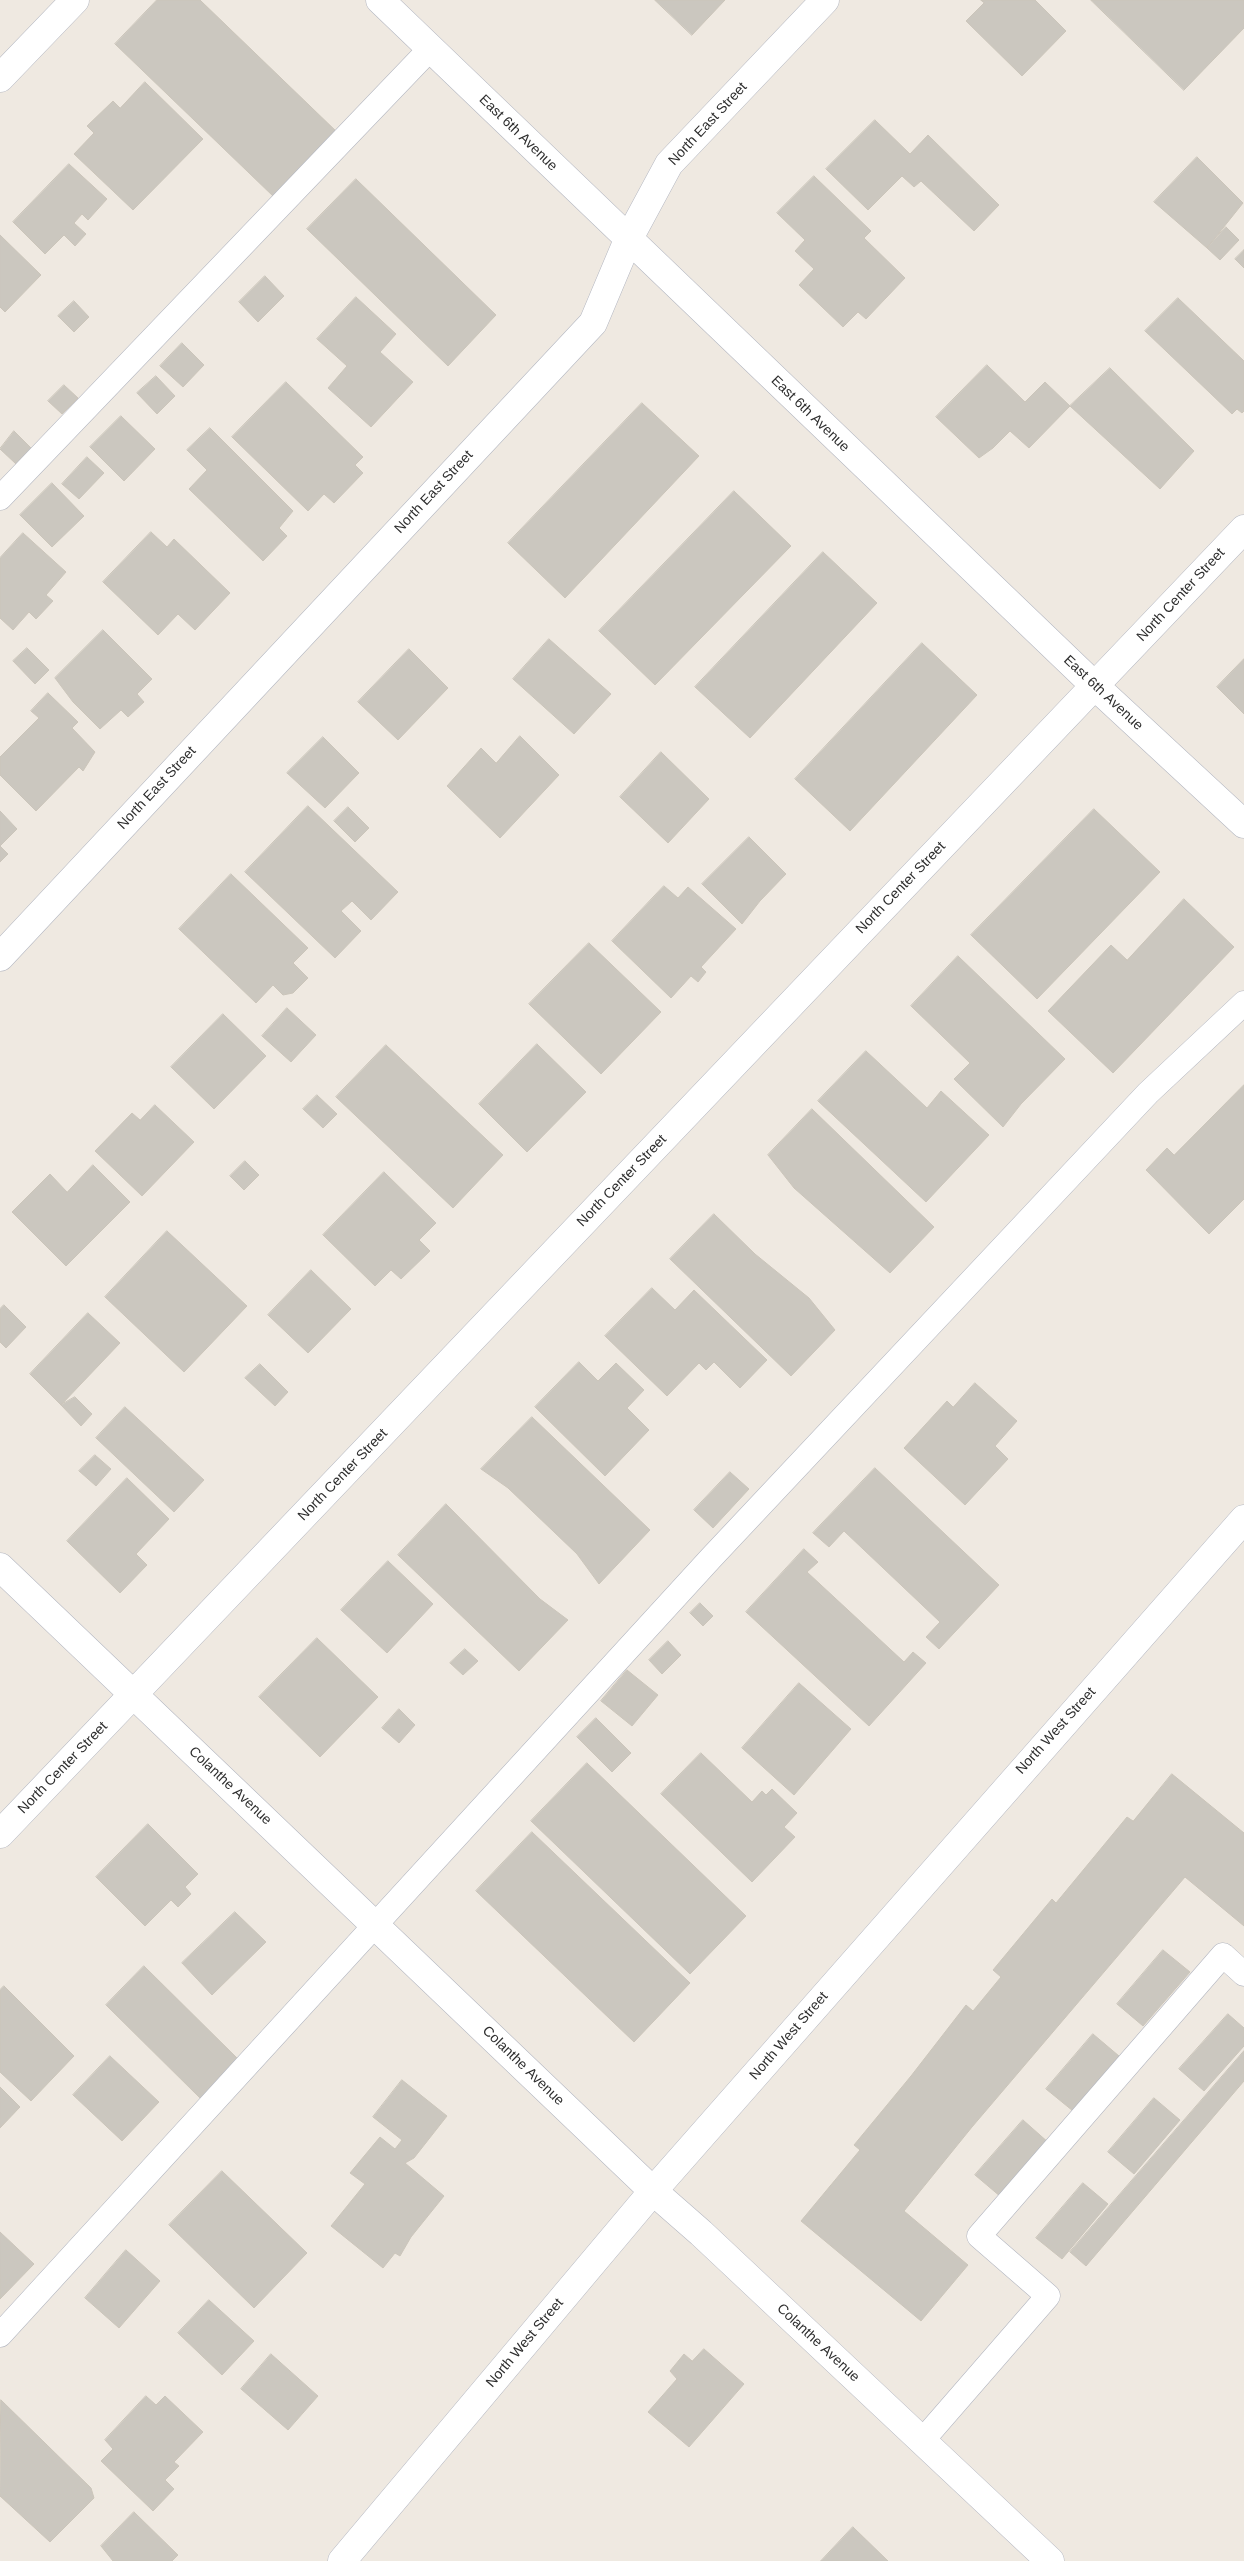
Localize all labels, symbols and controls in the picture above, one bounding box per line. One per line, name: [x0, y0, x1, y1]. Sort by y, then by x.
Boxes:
street label: North East Street: [665, 79, 751, 169]
street label: East 6th Avenue: [475, 91, 561, 175]
street label: East 6th Avenue: [767, 372, 853, 456]
street label: North East Street: [391, 447, 477, 537]
street label: North Center Street: [1133, 545, 1229, 645]
street label: East 6th Avenue: [1060, 652, 1146, 734]
street label: North East Street: [114, 743, 200, 833]
street label: North Center Street: [853, 839, 949, 937]
street label: North Center Street: [574, 1132, 670, 1230]
street label: North Center Street: [295, 1426, 391, 1524]
street label: North West Street: [1013, 1684, 1099, 1778]
street label: North Center Street: [15, 1719, 111, 1817]
street label: Colanthe Avenue: [185, 1743, 275, 1829]
street label: North West Street: [746, 1989, 832, 2083]
street label: Colanthe Avenue: [479, 2023, 567, 2109]
street label: North West Street: [483, 2295, 567, 2391]
street label: Colanthe Avenue: [773, 2300, 863, 2386]

